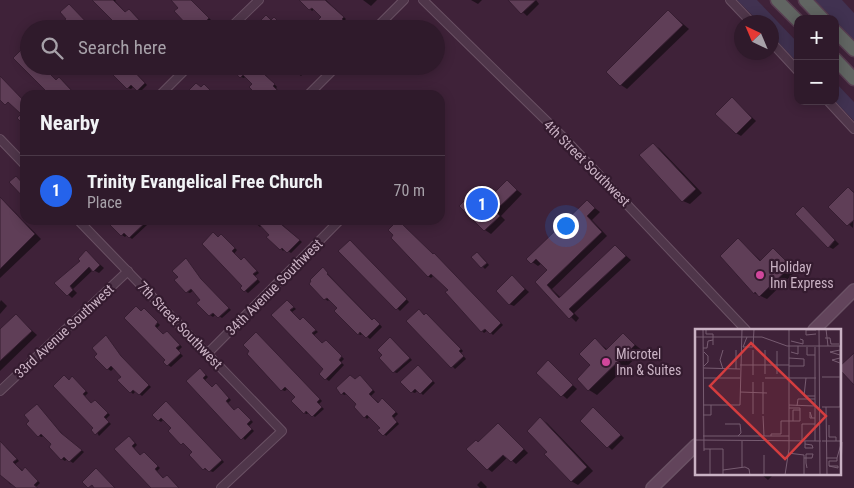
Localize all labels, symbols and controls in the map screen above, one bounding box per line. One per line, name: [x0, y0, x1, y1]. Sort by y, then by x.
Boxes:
north arrow: [734, 15, 779, 60]
map controls: [794, 15, 839, 105]
button: +: [794, 15, 839, 60]
search box: [20, 20, 445, 75]
icon: search: [38, 34, 66, 62]
text: Search here: [78, 36, 166, 59]
button: −: [794, 60, 839, 105]
text: Nearby: [40, 111, 99, 135]
street label: 4th Street Southwest: [541, 117, 633, 209]
text: Trinity Evangelical Free Church: [87, 170, 323, 193]
text: 1: [52, 181, 60, 200]
text: 70 m: [393, 181, 425, 200]
pin: 1: [466, 185, 498, 223]
text: Place: [87, 193, 122, 212]
your location: [553, 213, 579, 239]
street label: 34th Avenue Southwest: [223, 236, 325, 338]
place label: Holiday Inn Express: [770, 259, 834, 291]
marker: Holiday Inn Express: [754, 269, 766, 281]
street label: 7th Street Southwest: [134, 278, 226, 372]
street label: 33rd Avenue Southwest: [11, 281, 117, 381]
inset map: [695, 329, 842, 476]
place label: Microtel Inn & Suites: [616, 346, 681, 378]
marker: Microtel Inn & Suites: [600, 356, 612, 368]

